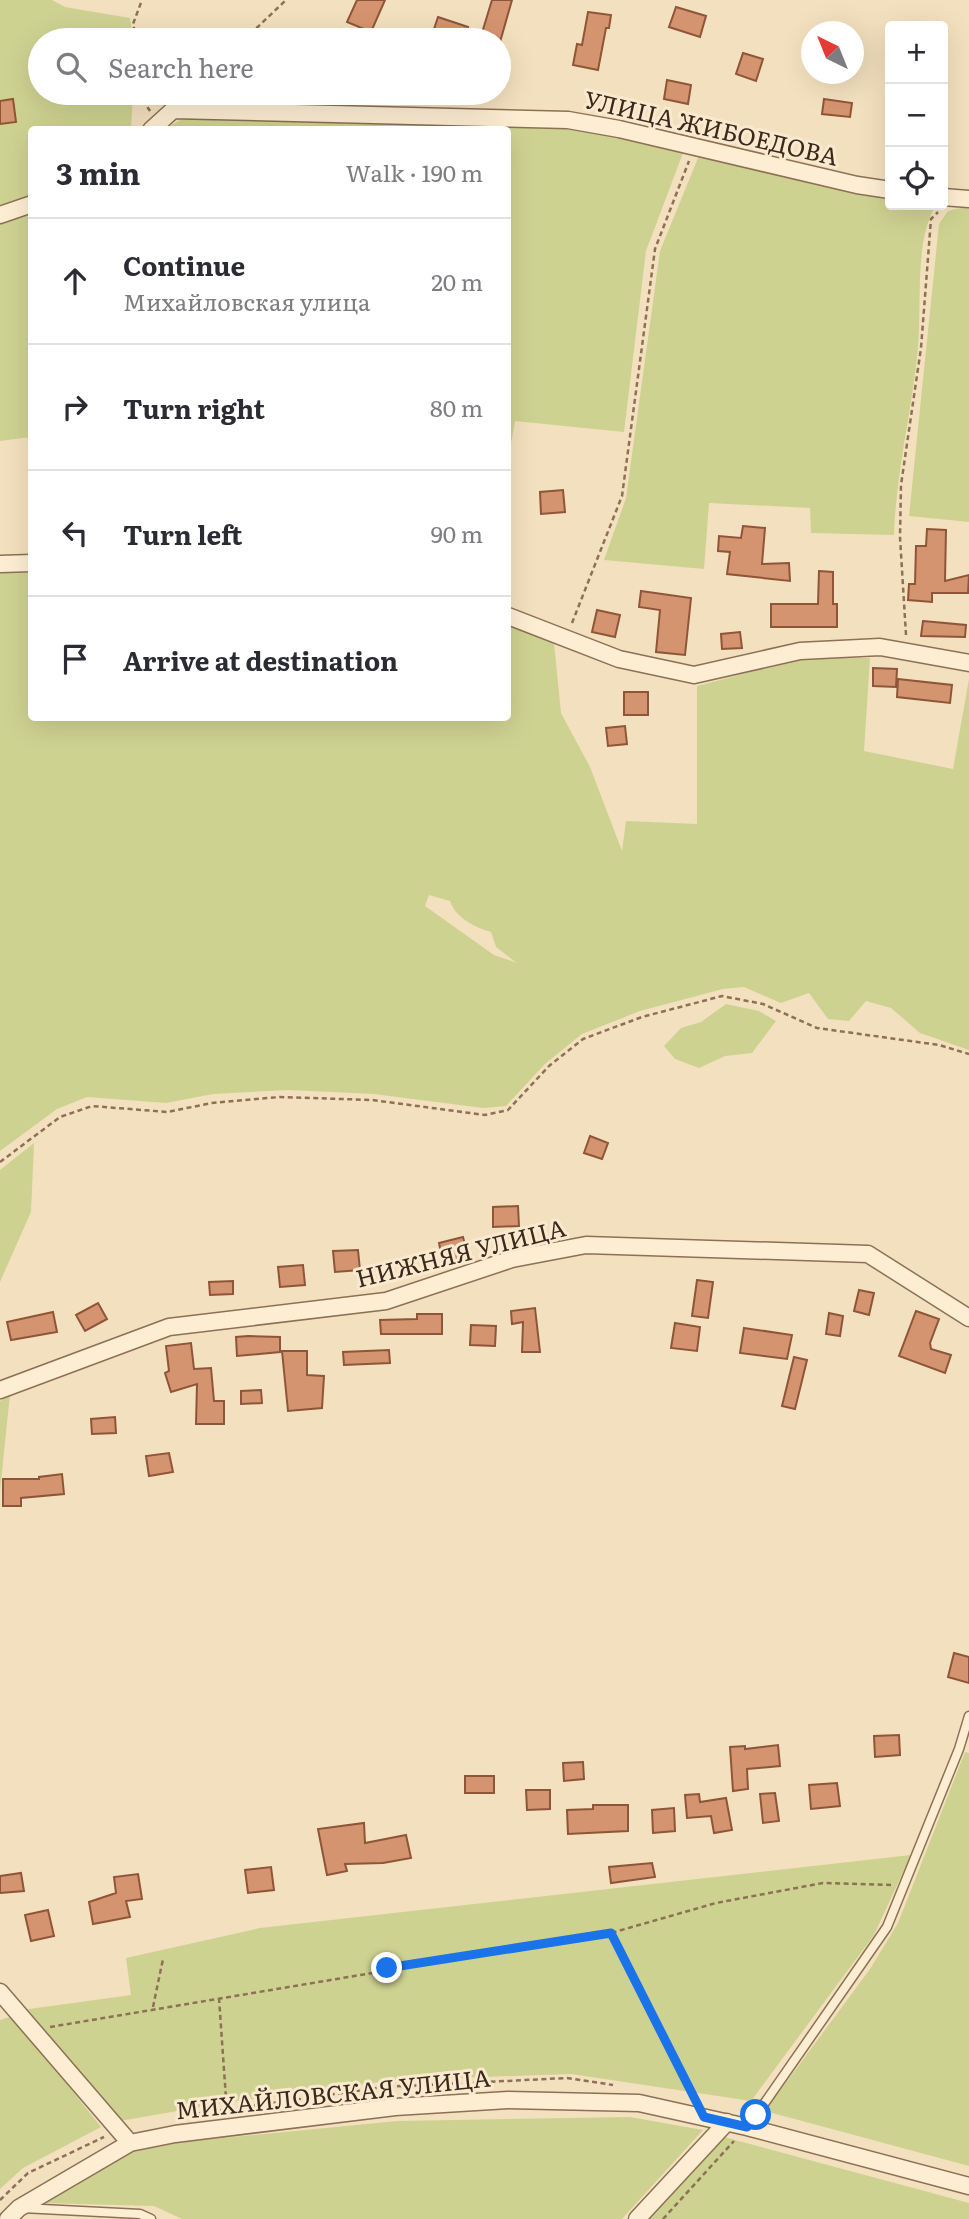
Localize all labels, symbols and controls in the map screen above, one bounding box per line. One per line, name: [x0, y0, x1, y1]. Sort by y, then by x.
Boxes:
north arrow: [801, 21, 864, 84]
map controls: [885, 21, 948, 210]
button: +: [885, 21, 948, 84]
search box: [28, 28, 511, 105]
text: Search here: [108, 47, 254, 86]
icon: search: [52, 48, 90, 86]
street label: УЛИЦА ЖИБОЕДОВА: [581, 80, 842, 173]
button: −: [885, 84, 948, 147]
button: locate: [885, 147, 948, 210]
text: 3 min: [56, 150, 140, 194]
text: Walk · 190 m: [346, 155, 483, 189]
text: Continue: [123, 245, 245, 284]
icon: ahead: [56, 262, 94, 300]
text: 20 m: [431, 264, 483, 298]
text: Михайловская улица: [123, 284, 370, 318]
icon: right: [56, 388, 94, 426]
text: Turn right: [123, 388, 265, 427]
text: 80 m: [430, 390, 483, 424]
icon: left: [56, 514, 94, 552]
text: Turn left: [123, 514, 242, 553]
text: 90 m: [431, 516, 483, 550]
icon: arrive: [56, 640, 94, 678]
text: Arrive at destination: [123, 640, 398, 679]
street label: НИЖНЯЯ УЛИЦА: [352, 1208, 569, 1295]
route end: [371, 1952, 402, 1983]
street label: МИХАЙЛОВСКАЯ УЛИЦА: [174, 2059, 492, 2126]
route start: [740, 2099, 771, 2130]

